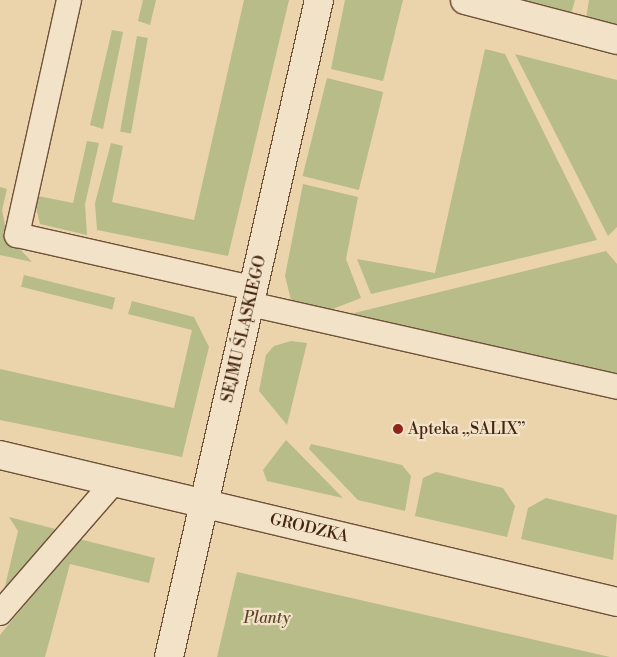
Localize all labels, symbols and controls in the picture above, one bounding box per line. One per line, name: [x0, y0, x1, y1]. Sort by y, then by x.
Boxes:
street label: SEJMU ŚLĄSKIEGO: [218, 254, 270, 404]
place label: Apteka „SALIX”: [408, 419, 525, 439]
marker: Apteka „SALIX”: [392, 423, 404, 435]
street label: GRODZKA: [268, 510, 350, 546]
park label: Planty: [244, 608, 290, 628]

